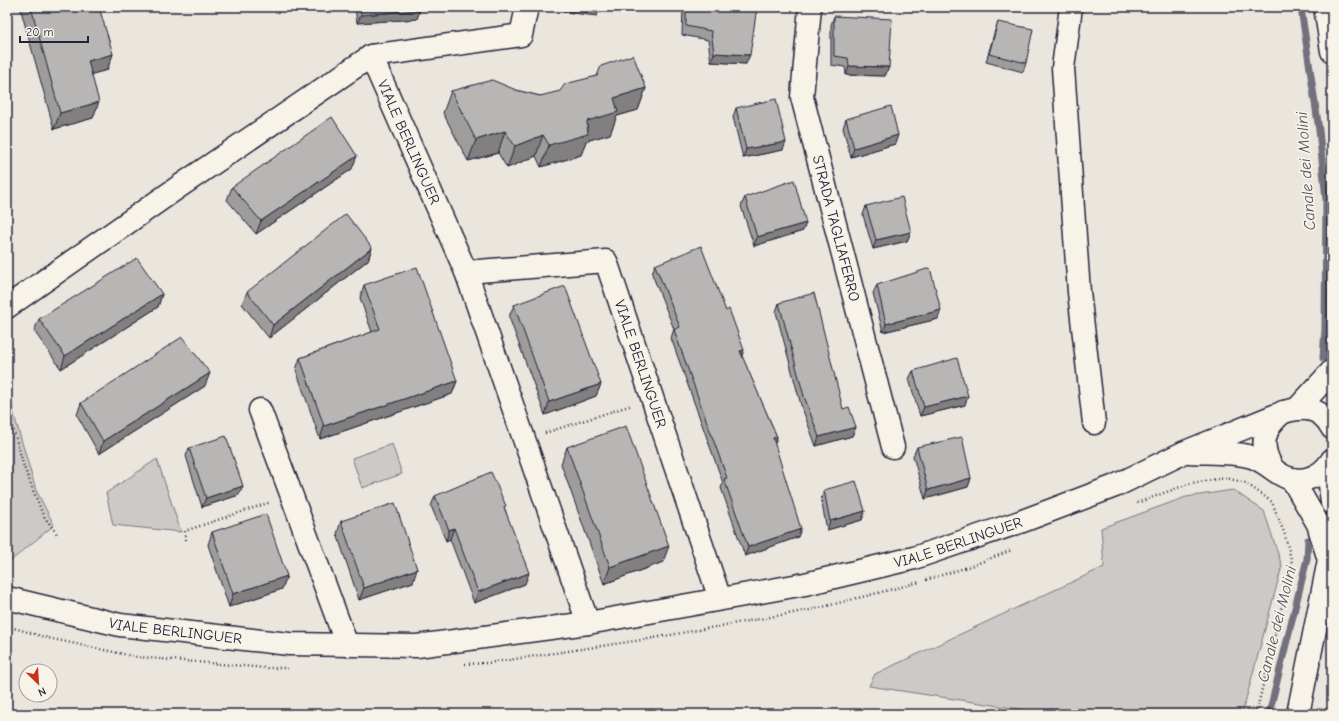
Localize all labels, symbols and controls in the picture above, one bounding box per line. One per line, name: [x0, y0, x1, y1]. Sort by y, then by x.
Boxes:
scale bar: [20, 18, 88, 44]
text: 20 m: [26, 25, 54, 39]
street label: VIALE BERLINGUER: [374, 77, 444, 207]
water label: Canale dei Molini: [1293, 111, 1319, 231]
street label: STRADA TAGLIAFERRO: [809, 153, 864, 303]
street label: VIALE BERLINGUER: [611, 298, 671, 430]
street label: VIALE BERLINGUER: [892, 513, 1025, 571]
water label: Canale dei Molini: [1254, 564, 1300, 684]
street label: VIALE BERLINGUER: [107, 614, 243, 648]
north arrow: [18, 663, 58, 703]
text: N: [36, 684, 48, 699]

